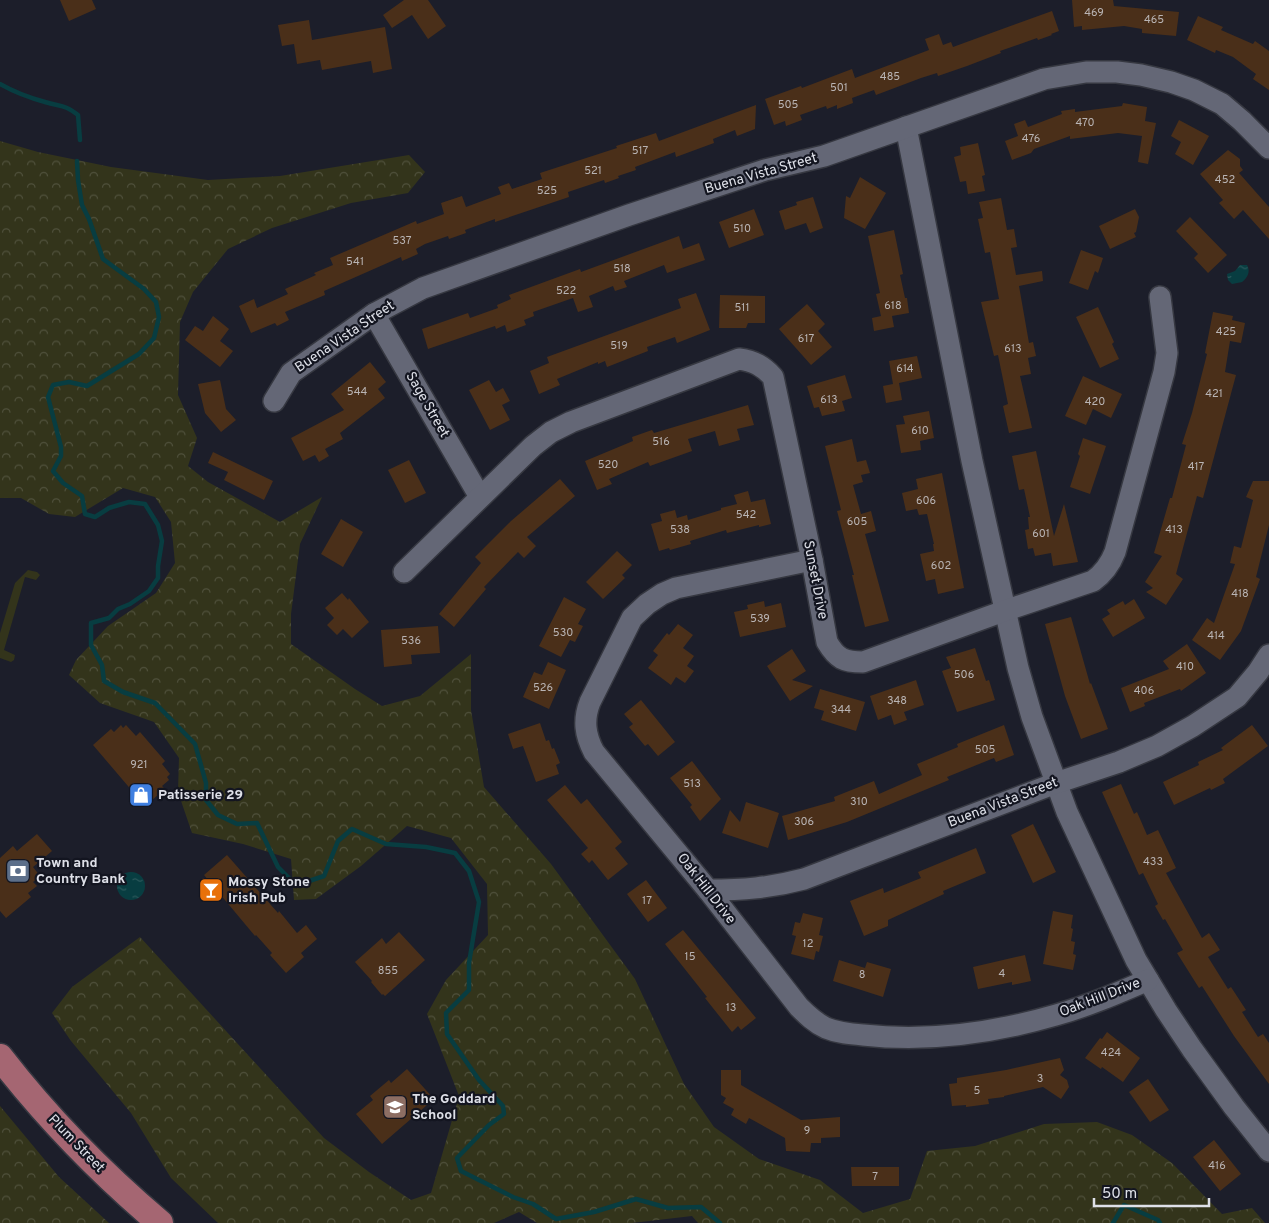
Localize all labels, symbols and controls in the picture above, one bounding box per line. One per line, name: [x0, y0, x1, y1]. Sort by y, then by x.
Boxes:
house number: 469: [1084, 6, 1104, 20]
house number: 465: [1144, 13, 1164, 27]
house number: 485: [880, 70, 900, 84]
house number: 501: [830, 81, 848, 95]
house number: 505: [778, 98, 799, 112]
house number: 470: [1075, 116, 1095, 130]
house number: 476: [1022, 132, 1040, 146]
house number: 517: [632, 144, 649, 158]
street label: Buena Vista Street: [703, 150, 819, 198]
house number: 521: [584, 164, 602, 178]
house number: 452: [1215, 173, 1235, 187]
house number: 525: [537, 184, 557, 198]
house number: 510: [733, 222, 751, 236]
house number: 537: [392, 234, 412, 248]
house number: 541: [346, 255, 364, 269]
house number: 518: [613, 262, 631, 276]
house number: 522: [556, 284, 576, 298]
street label: Buena Vista Street: [292, 297, 398, 377]
house number: 618: [884, 299, 902, 313]
house number: 511: [734, 301, 750, 315]
house number: 425: [1216, 325, 1236, 339]
house number: 617: [798, 332, 814, 346]
house number: 519: [610, 339, 628, 353]
house number: 613: [1004, 342, 1022, 356]
house number: 614: [896, 362, 914, 376]
street label: Sage Street: [401, 369, 453, 441]
house number: 544: [347, 385, 368, 399]
house number: 421: [1205, 387, 1223, 401]
house number: 613: [820, 393, 838, 407]
house number: 420: [1085, 395, 1105, 409]
house number: 610: [911, 424, 929, 438]
house number: 516: [652, 435, 670, 449]
house number: 520: [598, 458, 618, 472]
house number: 417: [1188, 460, 1205, 474]
house number: 606: [916, 494, 936, 508]
house number: 542: [736, 508, 756, 522]
house number: 605: [847, 515, 867, 529]
house number: 538: [670, 523, 690, 537]
house number: 413: [1165, 523, 1183, 537]
house number: 601: [1032, 527, 1050, 541]
street label: Sunset Drive: [799, 539, 831, 621]
house number: 602: [931, 559, 951, 573]
house number: 418: [1231, 587, 1249, 601]
house number: 539: [750, 612, 770, 626]
house number: 530: [553, 626, 573, 640]
house number: 414: [1207, 629, 1225, 643]
house number: 536: [401, 634, 421, 648]
house number: 410: [1176, 660, 1194, 674]
house number: 506: [954, 668, 974, 682]
house number: 526: [533, 681, 553, 695]
house number: 406: [1134, 684, 1154, 698]
house number: 348: [887, 694, 907, 708]
house number: 344: [831, 703, 851, 717]
house number: 505: [975, 743, 996, 757]
house number: 921: [130, 758, 148, 772]
street label: Buena Vista Street: [946, 774, 1060, 832]
house number: 513: [683, 777, 701, 791]
shop icon: Patisserie 29: [128, 782, 154, 808]
place label: Patisserie 29: [158, 787, 243, 804]
house number: 310: [850, 795, 868, 809]
house number: 306: [794, 815, 814, 829]
street label: Oak Hill Drive: [673, 850, 739, 928]
place label: Town and Country Bank: [36, 855, 125, 888]
house number: 433: [1143, 855, 1163, 869]
bank icon: Town and Country Bank: [5, 858, 31, 884]
place label: Mossy Stone Irish Pub: [228, 874, 310, 907]
bar icon: Mossy Stone Irish Pub: [198, 877, 224, 903]
house number: 17: [642, 894, 652, 908]
house number: 12: [803, 937, 813, 951]
house number: 15: [685, 950, 696, 964]
house number: 855: [378, 964, 398, 978]
house number: 4: [999, 967, 1006, 981]
house number: 8: [859, 968, 865, 982]
street label: Oak Hill Drive: [1057, 975, 1143, 1021]
house number: 13: [726, 1001, 736, 1015]
house number: 424: [1101, 1046, 1121, 1060]
house number: 3: [1037, 1072, 1043, 1086]
house number: 5: [974, 1084, 981, 1098]
place label: The Goddard School: [412, 1091, 495, 1124]
school or university icon: The Goddard School: [382, 1094, 408, 1120]
street label: Plum Street: [44, 1111, 108, 1177]
house number: 9: [804, 1124, 810, 1138]
house number: 416: [1208, 1159, 1226, 1173]
house number: 7: [872, 1170, 878, 1184]
scale bar: [1094, 1176, 1209, 1208]
text: 50 m: [1102, 1185, 1137, 1204]

